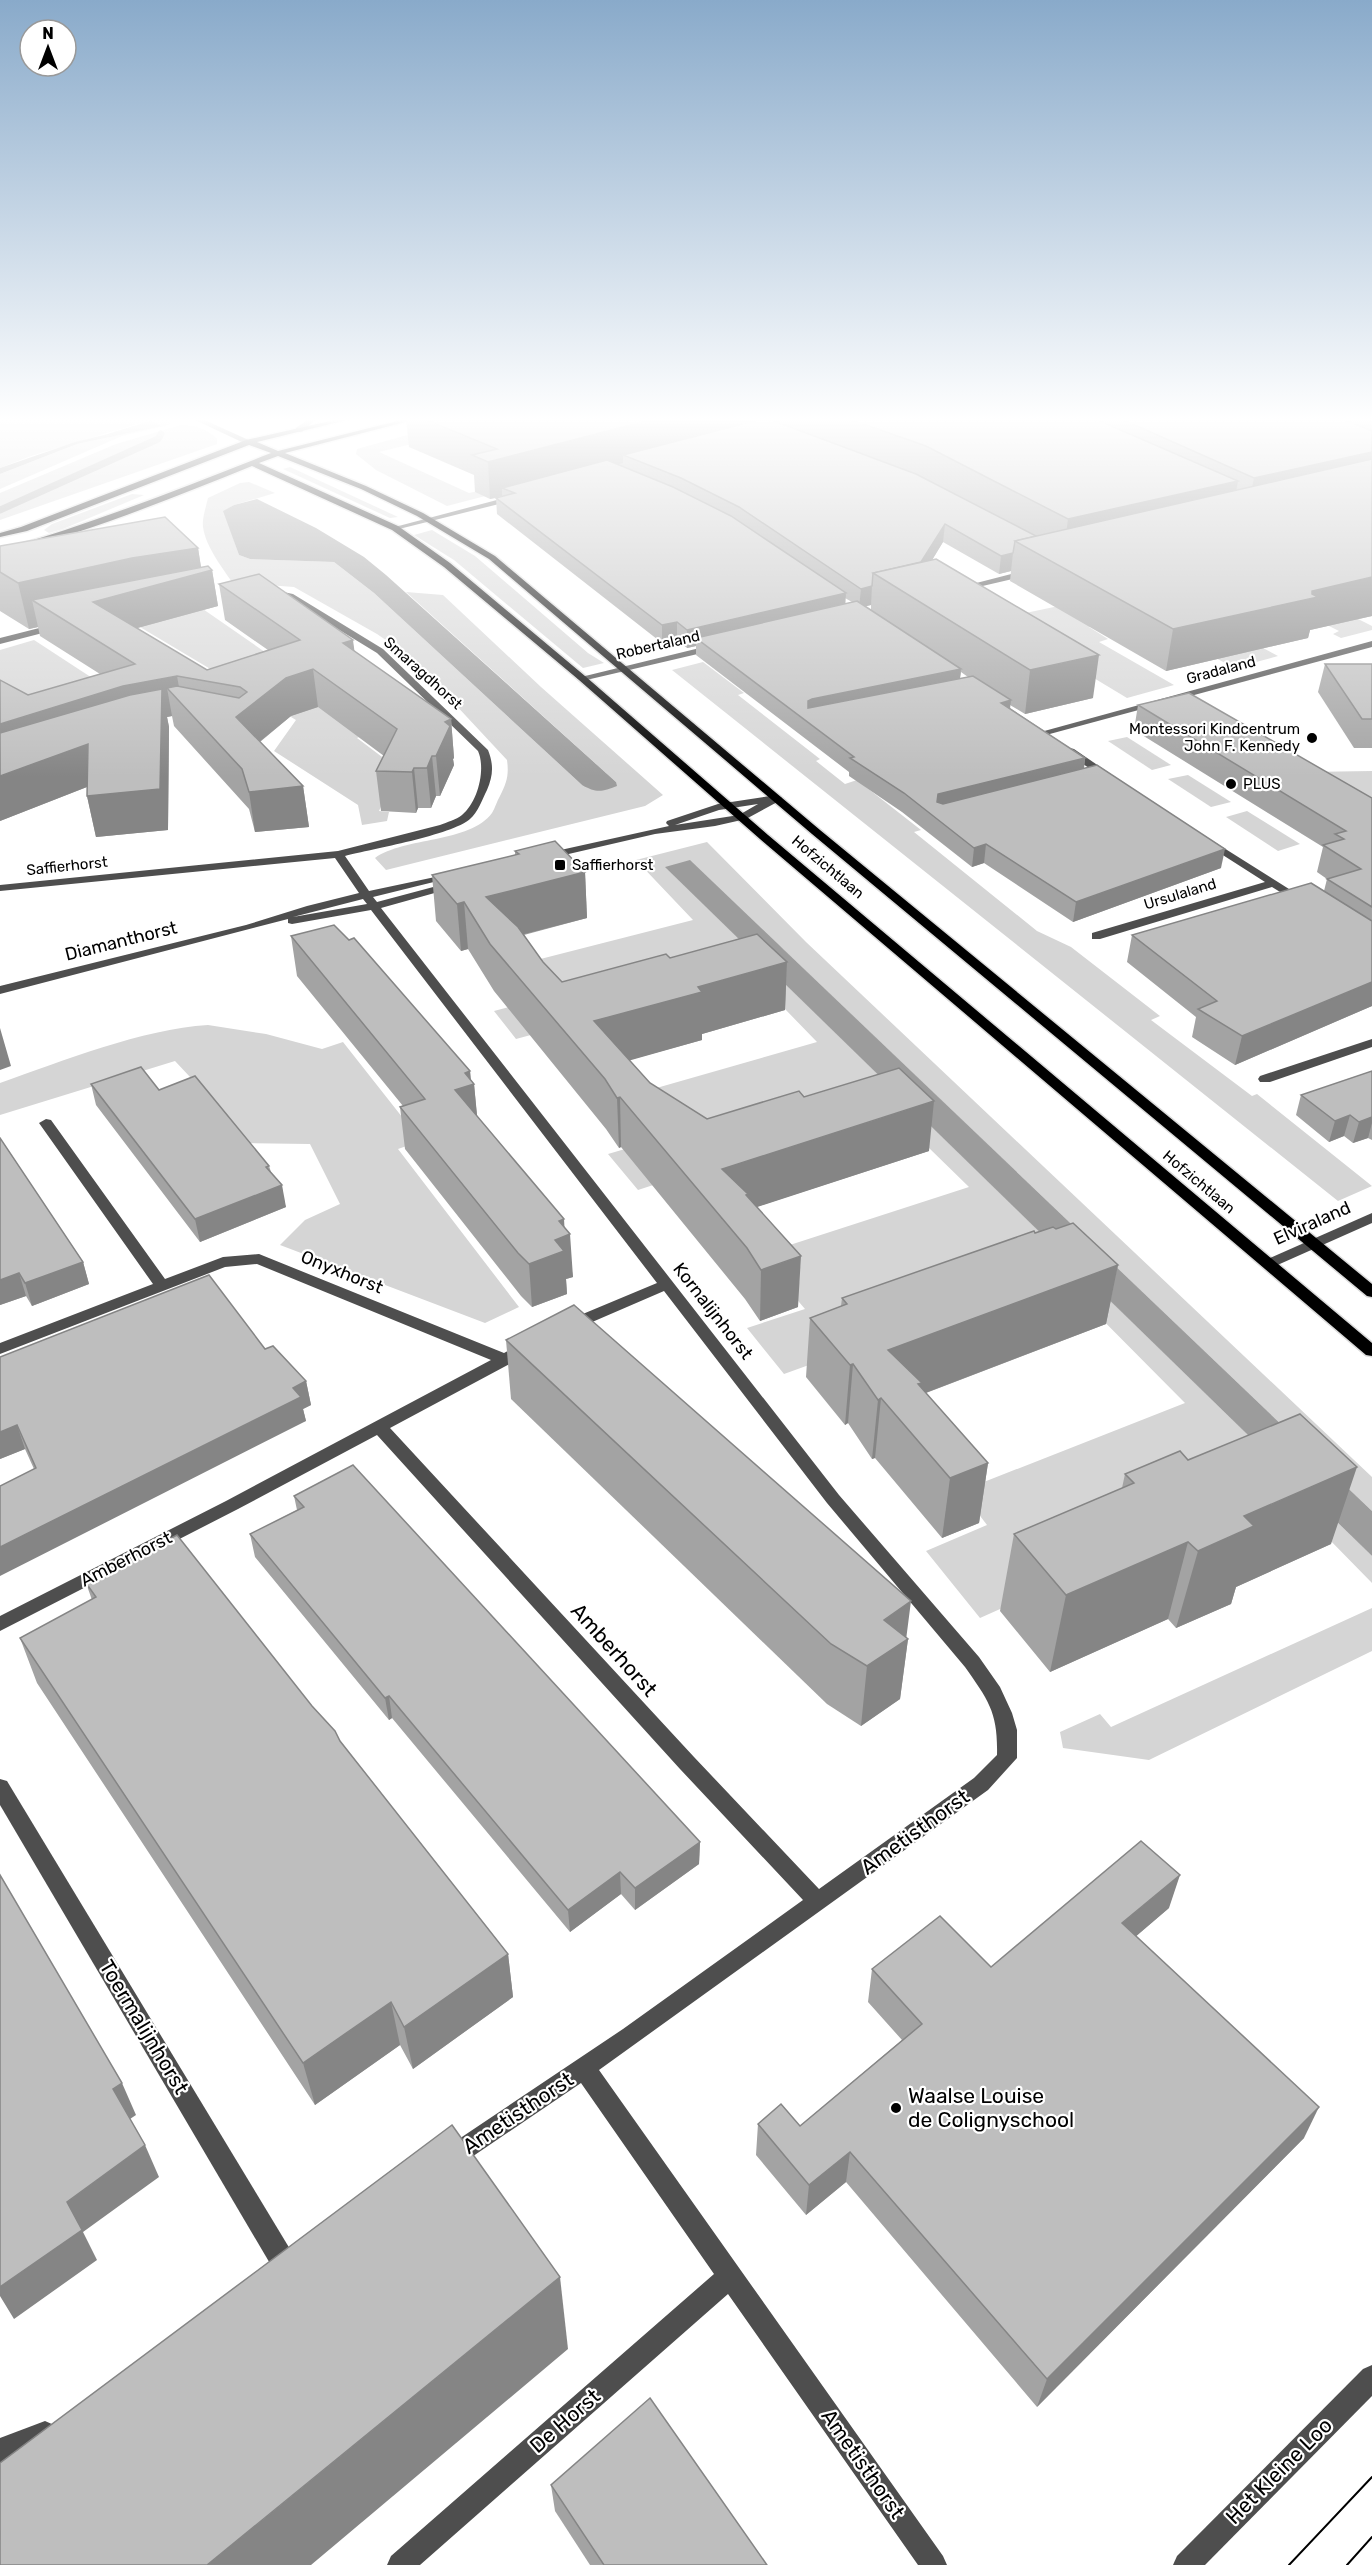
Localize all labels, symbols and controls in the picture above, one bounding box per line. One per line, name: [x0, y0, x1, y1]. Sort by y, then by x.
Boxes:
north arrow: [18, 18, 78, 78]
text: N: [42, 24, 54, 43]
street label: Robertaland: [614, 627, 702, 663]
street label: Smaragdhorst: [380, 633, 466, 713]
street label: Gradaland: [1184, 652, 1258, 688]
place label: Montessori Kindcentrum John F. Kennedy: [1129, 720, 1300, 755]
marker: Montessori Kindcentrum John F. Kennedy: [1305, 731, 1319, 745]
place label: PLUS: [1243, 775, 1281, 793]
marker: PLUS: [1224, 777, 1238, 791]
street label: Hofzichtlaan: [788, 832, 868, 902]
street label: Saffierhorst: [26, 853, 109, 879]
place label: Saffierhorst: [572, 856, 654, 874]
marker: Saffierhorst: [553, 858, 567, 872]
street label: Ursulaland: [1142, 874, 1218, 914]
street label: Diamanthorst: [63, 916, 179, 966]
street label: Hofzichtlaan: [1159, 1147, 1239, 1217]
street label: Elviraland: [1270, 1196, 1354, 1250]
street label: Onyxhorst: [298, 1246, 386, 1298]
street label: Kornalijnhorst: [668, 1258, 758, 1364]
street label: Amberhorst: [76, 1526, 176, 1592]
street label: Amberhorst: [566, 1598, 663, 1701]
street label: Ametisthorst: [855, 1784, 974, 1879]
street label: Toermalijnhorst: [95, 1955, 194, 2098]
street label: Ametisthorst: [458, 2066, 578, 2159]
place label: Waalse Louise de Colignyschool: [908, 2083, 1074, 2132]
marker: Waalse Louise de Colignyschool: [889, 2101, 903, 2115]
street label: De Horst: [524, 2383, 605, 2458]
street label: Ametisthorst: [816, 2404, 910, 2523]
street label: Het Kleine Loo: [1220, 2412, 1337, 2529]

